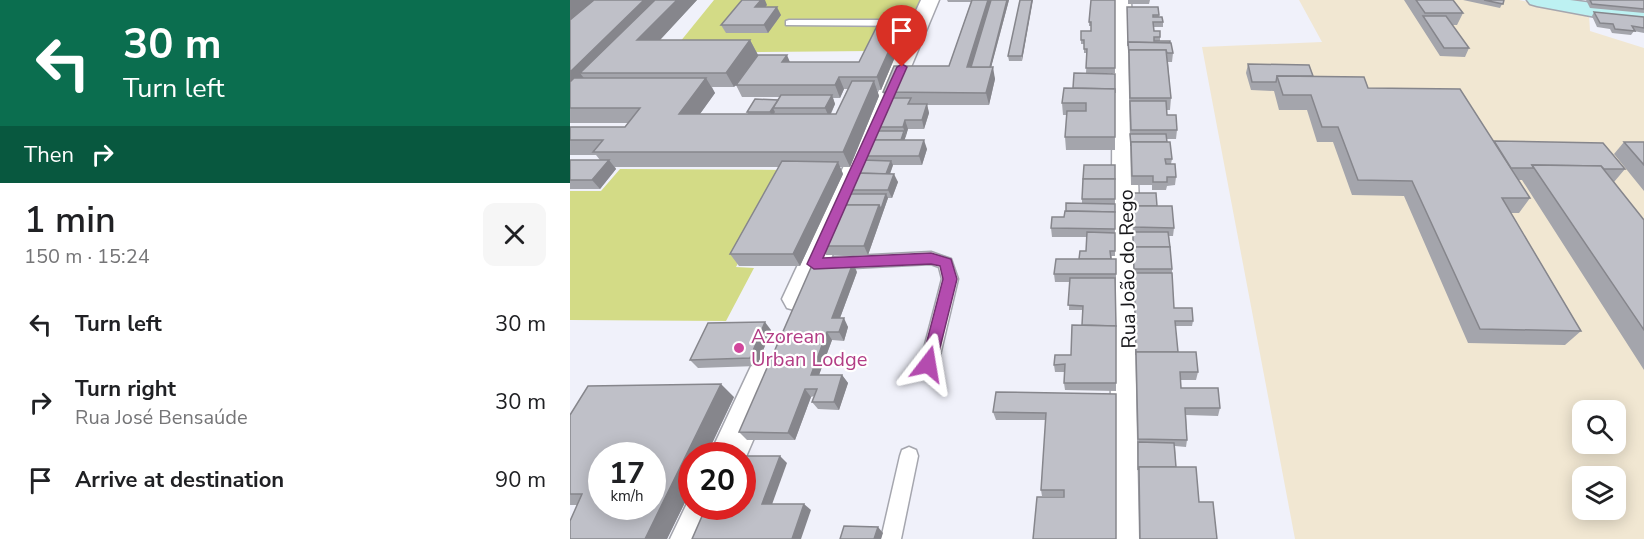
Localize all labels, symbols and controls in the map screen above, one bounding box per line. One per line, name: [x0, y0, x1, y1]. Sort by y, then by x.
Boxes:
pin: [876, 5, 927, 67]
icon: arrive: [885, 14, 918, 47]
text: 30 m: [123, 16, 222, 73]
icon: left: [24, 24, 102, 102]
text: Turn left: [123, 70, 224, 107]
icon: right: [86, 138, 119, 171]
text: Then: [24, 140, 74, 170]
street label: Rua João do Rego: [1113, 189, 1142, 349]
text: 1 min: [24, 196, 116, 245]
button: close: [483, 203, 546, 266]
text: 150 m · 15:24: [24, 243, 150, 270]
icon: left: [24, 308, 57, 341]
text: Turn left: [75, 309, 162, 339]
text: 30 m: [495, 309, 546, 339]
place label: Azorean Urban Lodge: [751, 323, 867, 373]
position arrow: [896, 332, 960, 396]
marker: Azorean Urban Lodge: [732, 341, 746, 355]
text: Turn right: [75, 374, 176, 404]
icon: right: [24, 386, 57, 419]
text: 30 m: [495, 387, 546, 417]
map controls: [1572, 400, 1626, 520]
button: search: [1572, 400, 1626, 454]
text: Rua José Bensaúde: [75, 404, 248, 431]
speed limit sign: 20: [678, 442, 756, 520]
text: 17: [609, 453, 645, 494]
icon: arrive: [24, 464, 57, 497]
text: Arrive at destination: [75, 465, 284, 495]
text: 90 m: [495, 465, 546, 495]
button: layers: [1572, 466, 1626, 520]
text: km/h: [610, 486, 644, 506]

